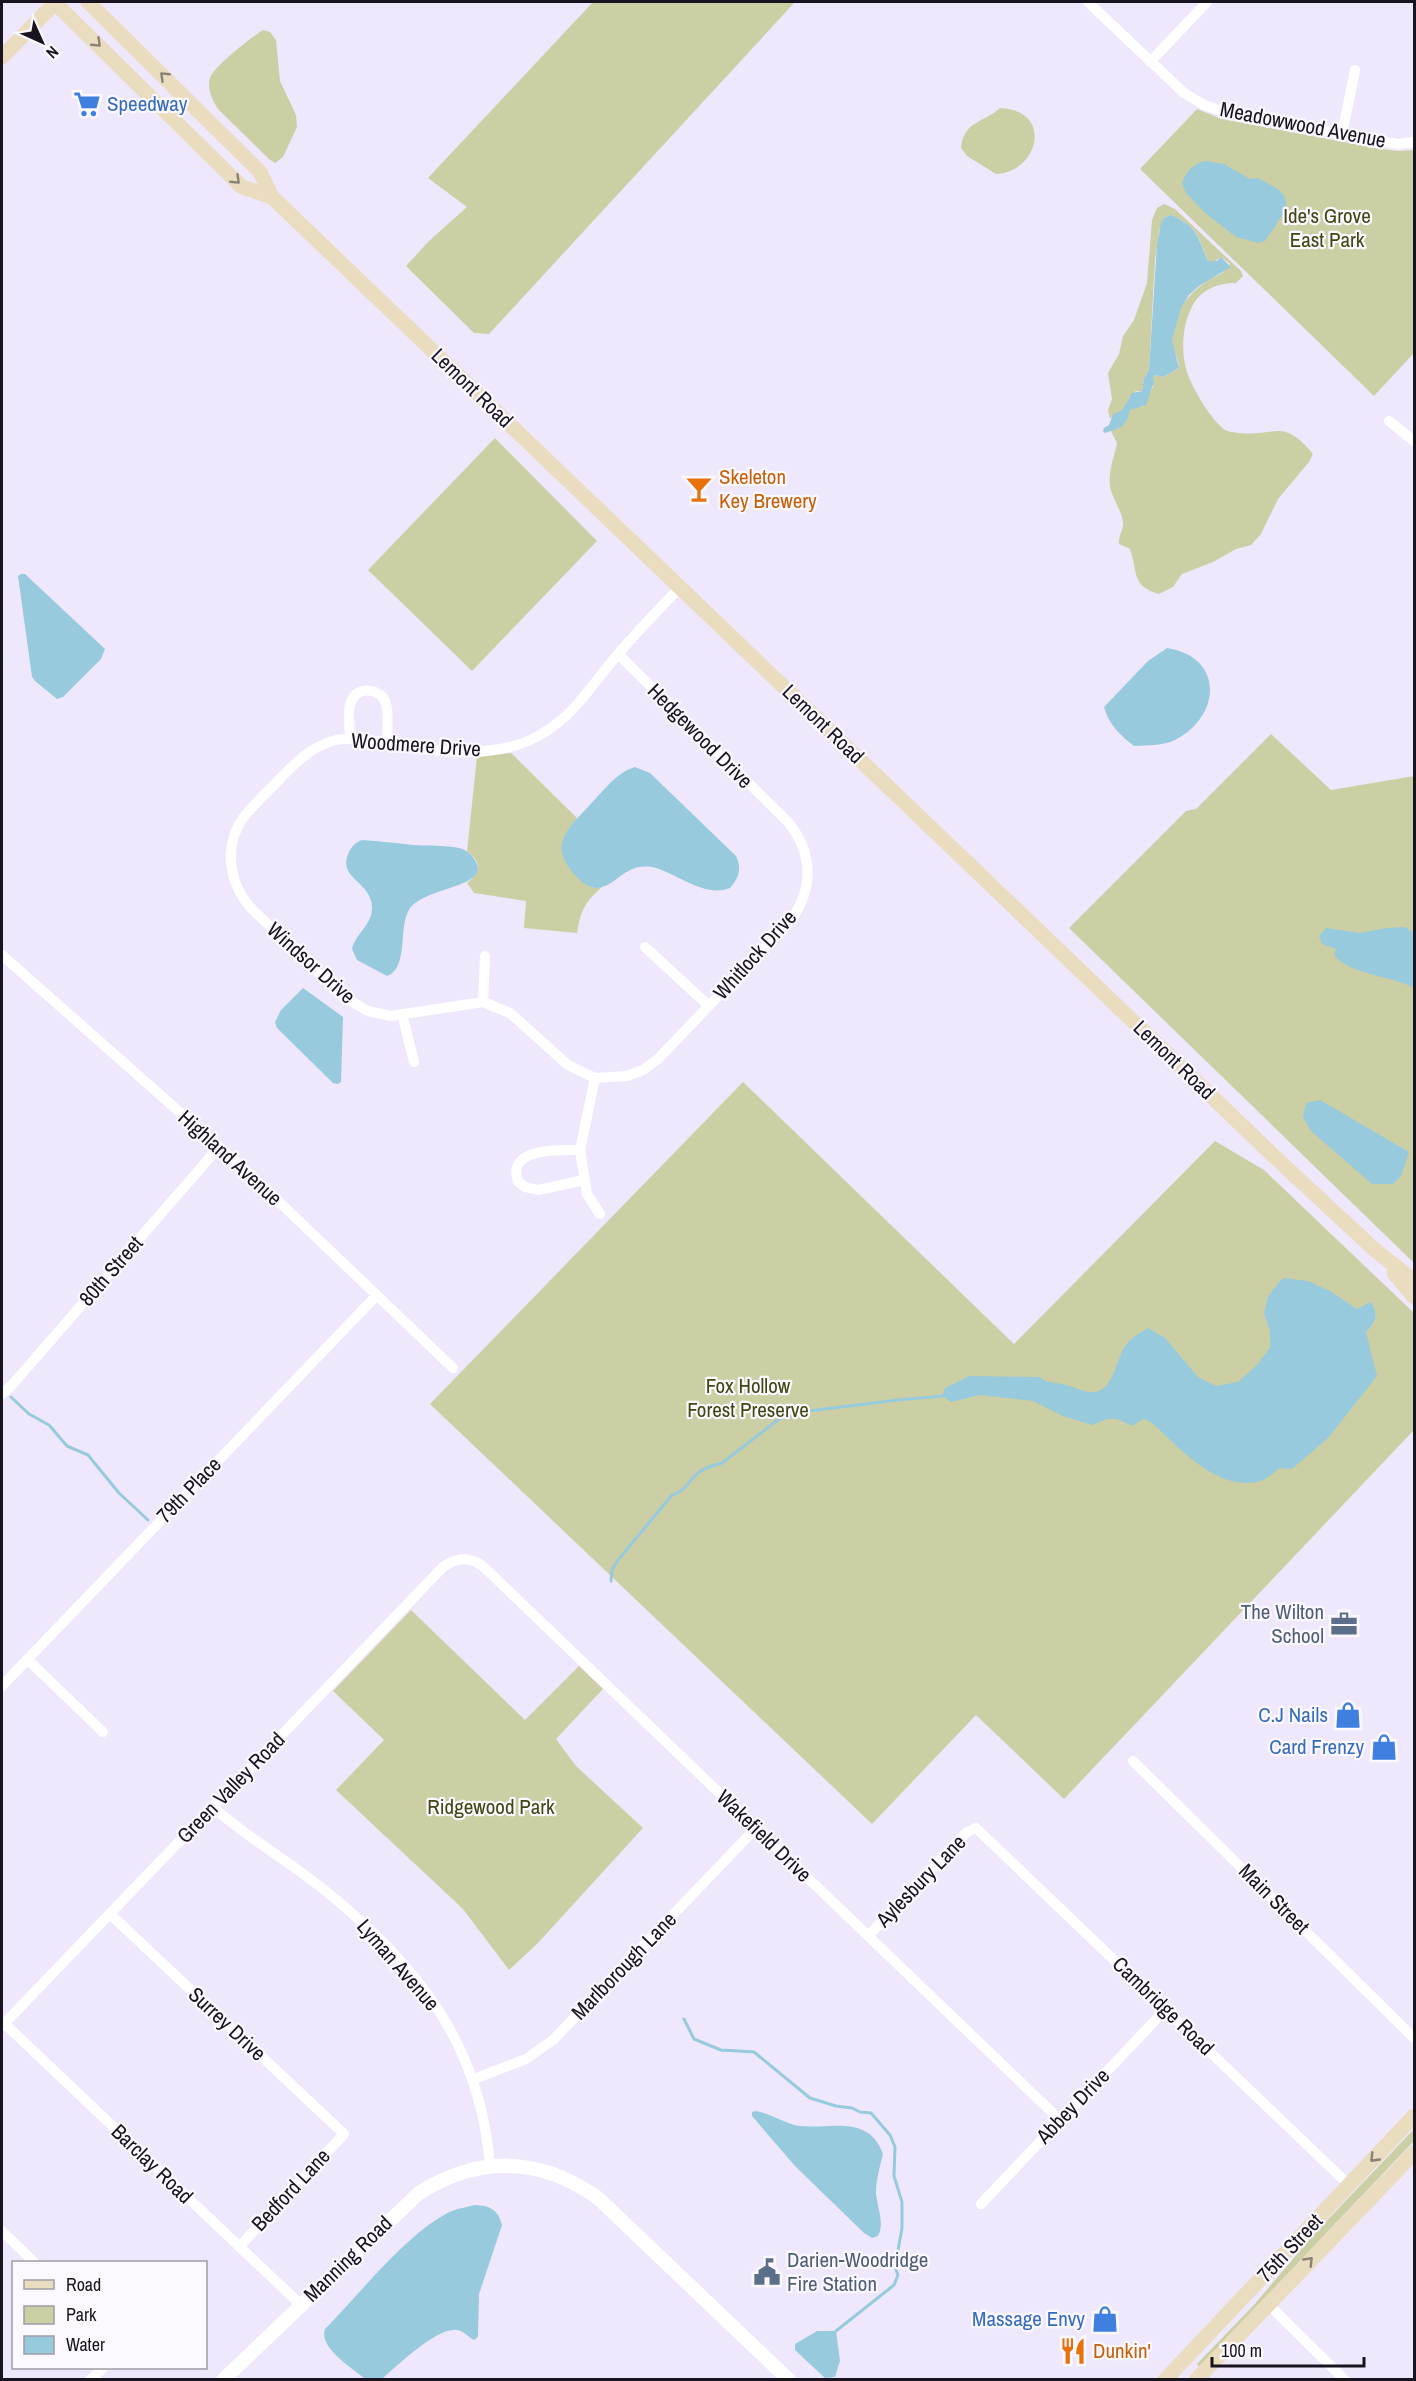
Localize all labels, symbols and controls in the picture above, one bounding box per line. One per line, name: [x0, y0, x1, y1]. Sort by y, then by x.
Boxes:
north arrow: [12, 12, 72, 72]
one-way arrow: [90, 36, 101, 47]
text: N: [41, 41, 64, 64]
one-way arrow: [160, 72, 170, 83]
supermarket icon: Speedway: [72, 89, 102, 119]
place label: Speedway: [107, 89, 188, 118]
street label: Meadowwood Avenue: [1218, 94, 1388, 155]
one-way arrow: [229, 173, 239, 184]
park label: Ide's Grove East Park: [1283, 201, 1371, 254]
street label: Lemont Road: [425, 341, 520, 434]
place label: Skeleton Key Brewery: [719, 462, 817, 515]
bar icon: Skeleton Key Brewery: [684, 474, 714, 504]
street label: Hedgewood Drive: [641, 677, 759, 795]
street label: Lemont Road: [776, 677, 871, 770]
street label: Woodmere Drive: [350, 726, 482, 763]
street label: Whitlock Drive: [706, 903, 803, 1006]
street label: Windsor Drive: [261, 915, 362, 1010]
street label: Lemont Road: [1127, 1013, 1222, 1106]
street label: Highland Avenue: [172, 1103, 289, 1212]
street label: 80th Street: [72, 1229, 149, 1312]
park label: Fox Hollow Forest Preserve: [687, 1371, 809, 1424]
street label: 79th Place: [150, 1450, 227, 1529]
place label: The Wilton School: [1241, 1597, 1324, 1650]
office icon: The Wilton School: [1329, 1609, 1359, 1639]
place label: C.J Nails: [1258, 1700, 1328, 1729]
shop icon: C.J Nails: [1333, 1700, 1363, 1730]
street label: Green Valley Road: [170, 1726, 291, 1850]
place label: Card Frenzy: [1269, 1732, 1364, 1761]
shop icon: Card Frenzy: [1369, 1732, 1399, 1762]
street label: Wakefield Drive: [710, 1783, 818, 1888]
park label: Ridgewood Park: [427, 1792, 555, 1821]
street label: Aylesbury Lane: [868, 1828, 972, 1934]
street label: Main Street: [1233, 1857, 1316, 1941]
street label: Marlborough Lane: [565, 1905, 683, 2026]
street label: Lyman Avenue: [350, 1913, 446, 2017]
street label: Cambridge Road: [1106, 1950, 1221, 2062]
street label: Surrey Drive: [182, 1980, 273, 2067]
street label: Abbey Drive: [1029, 2061, 1116, 2151]
street label: Barclay Road: [105, 2117, 200, 2210]
street label: Bedford Lane: [245, 2142, 337, 2237]
one-way arrow: [1370, 2152, 1381, 2162]
street label: 75th Street: [1250, 2207, 1329, 2288]
street label: Manning Road: [297, 2209, 398, 2308]
place label: Darien-Woodridge Fire Station: [787, 2245, 928, 2298]
public building icon: Darien-Woodridge Fire Station: [752, 2257, 782, 2287]
one-way arrow: [1301, 2258, 1312, 2269]
legend: [12, 2261, 207, 2369]
text: Road: [66, 2272, 101, 2297]
text: Park: [66, 2302, 97, 2327]
place label: Massage Envy: [972, 2304, 1085, 2333]
shop icon: Massage Envy: [1090, 2304, 1120, 2334]
scale bar: [1212, 2330, 1364, 2368]
text: Water: [66, 2332, 105, 2357]
restaurant icon: Dunkin': [1058, 2336, 1088, 2366]
place label: Dunkin': [1093, 2336, 1151, 2365]
text: 100 m: [1221, 2338, 1262, 2363]

